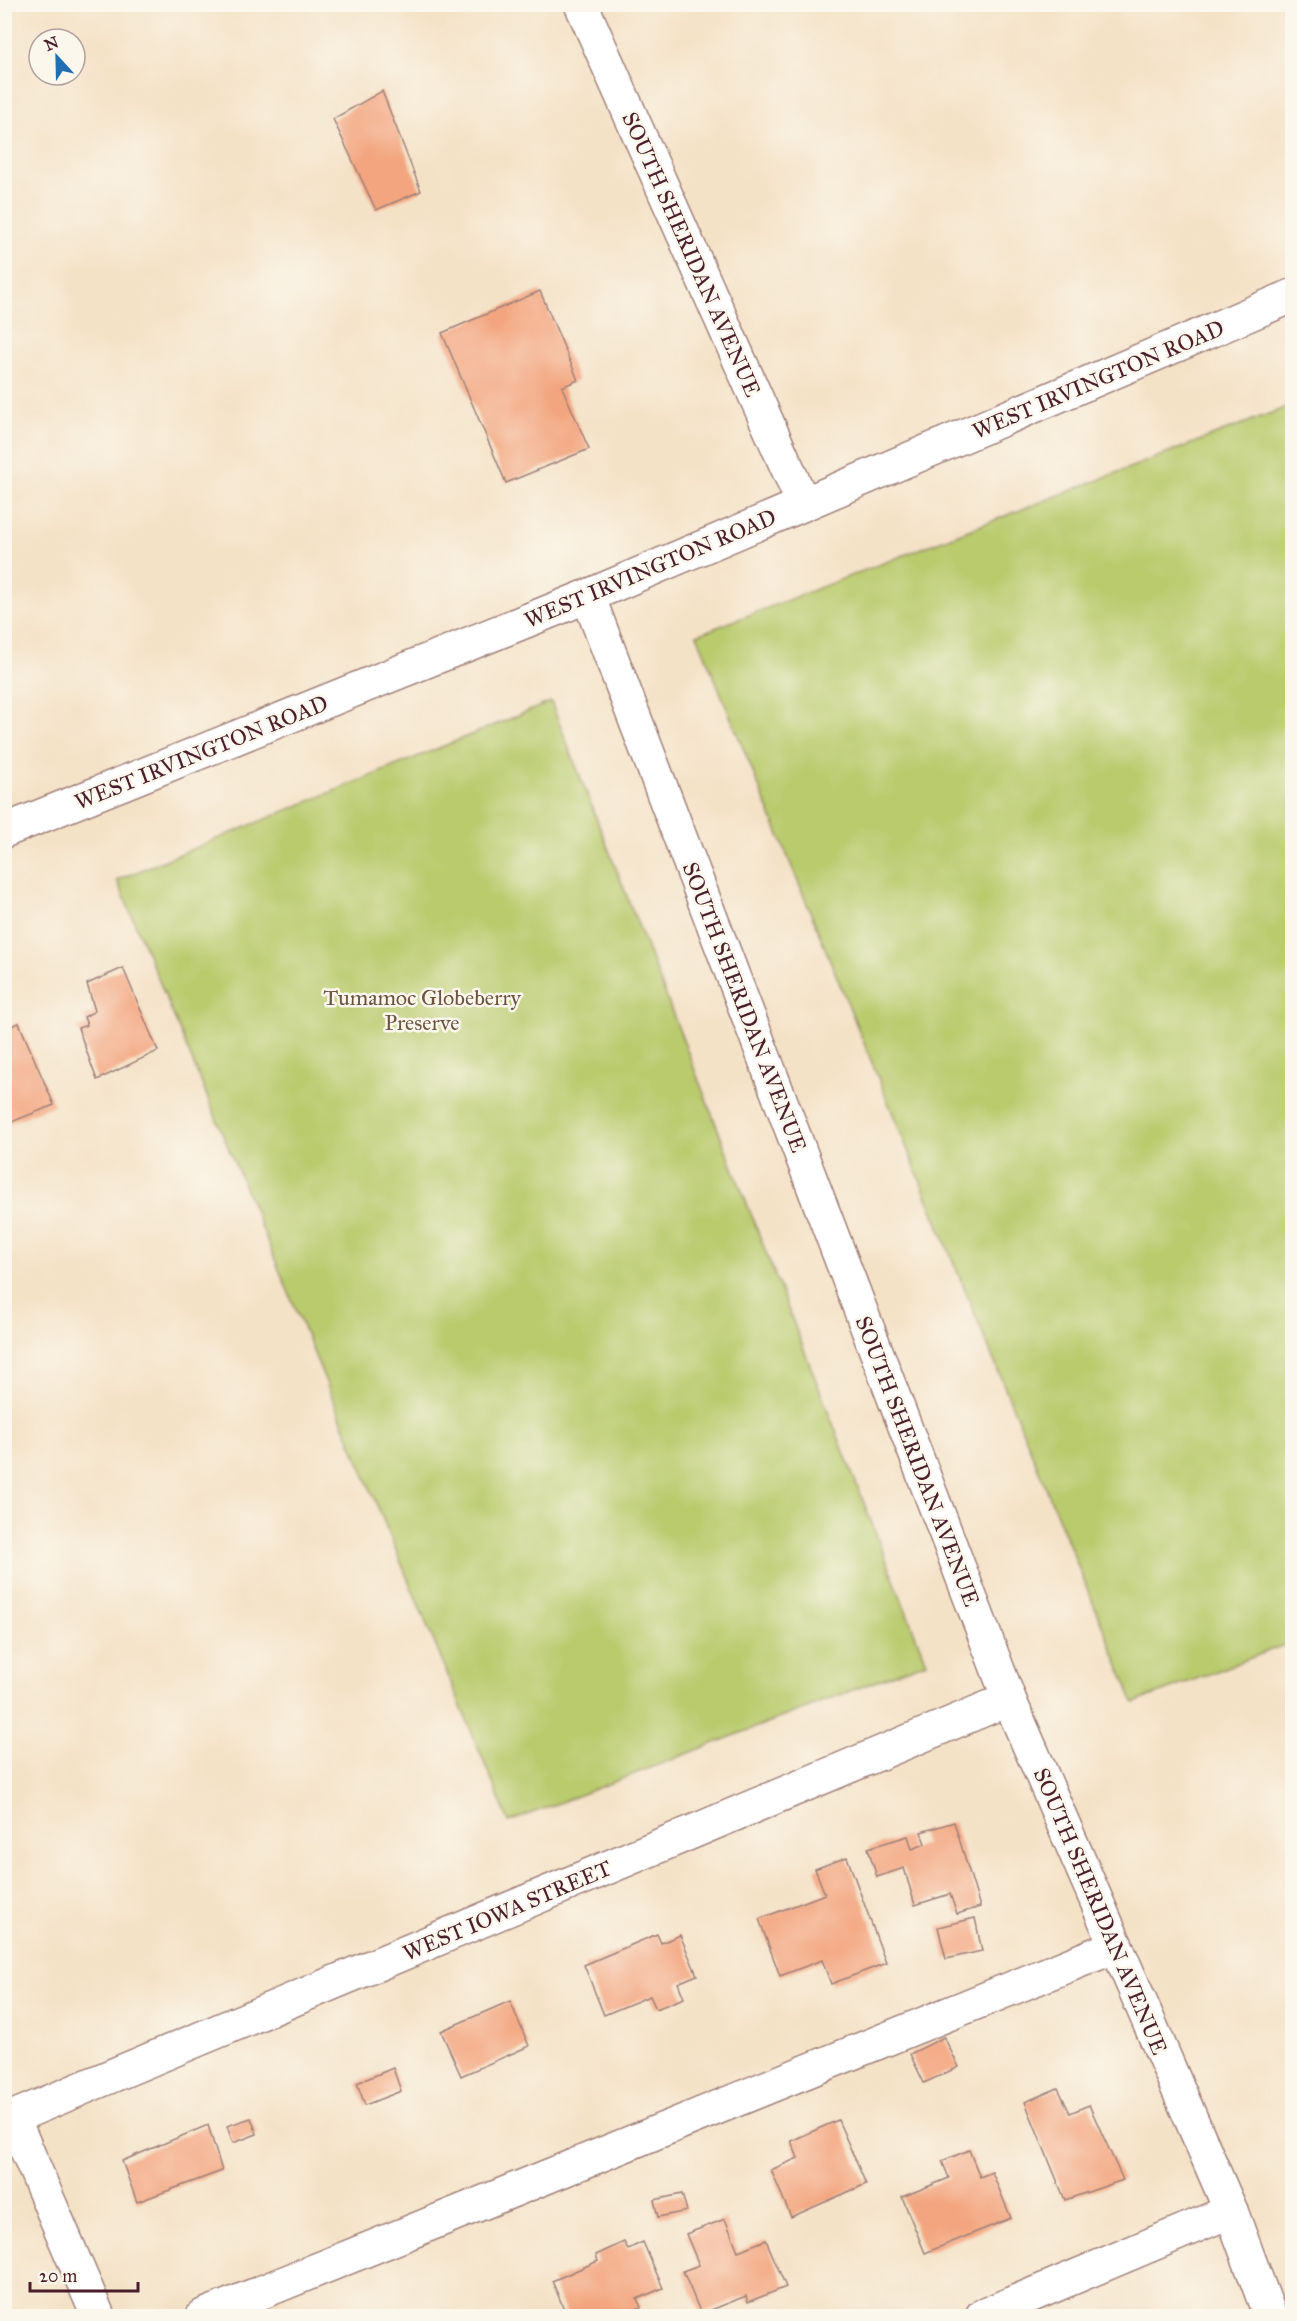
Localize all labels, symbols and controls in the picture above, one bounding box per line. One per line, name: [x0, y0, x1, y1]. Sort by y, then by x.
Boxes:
north arrow: [27, 27, 87, 87]
text: N: [42, 32, 62, 55]
street label: SOUTH SHERIDAN AVENUE: [616, 108, 767, 401]
street label: WEST IRVINGTON ROAD: [968, 314, 1228, 445]
street label: WEST IRVINGTON ROAD: [520, 503, 780, 634]
street label: WEST IRVINGTON ROAD: [71, 689, 332, 816]
street label: SOUTH SHERIDAN AVENUE: [677, 858, 813, 1156]
park label: Tumamoc Globeberry Preserve: [323, 984, 521, 1036]
street label: SOUTH SHERIDAN AVENUE: [850, 1312, 986, 1610]
street label: SOUTH SHERIDAN AVENUE: [1028, 1764, 1173, 2059]
street label: WEST IOWA STREET: [399, 1854, 616, 1967]
scale bar: [30, 2255, 138, 2293]
text: 20 m: [39, 2265, 77, 2287]

